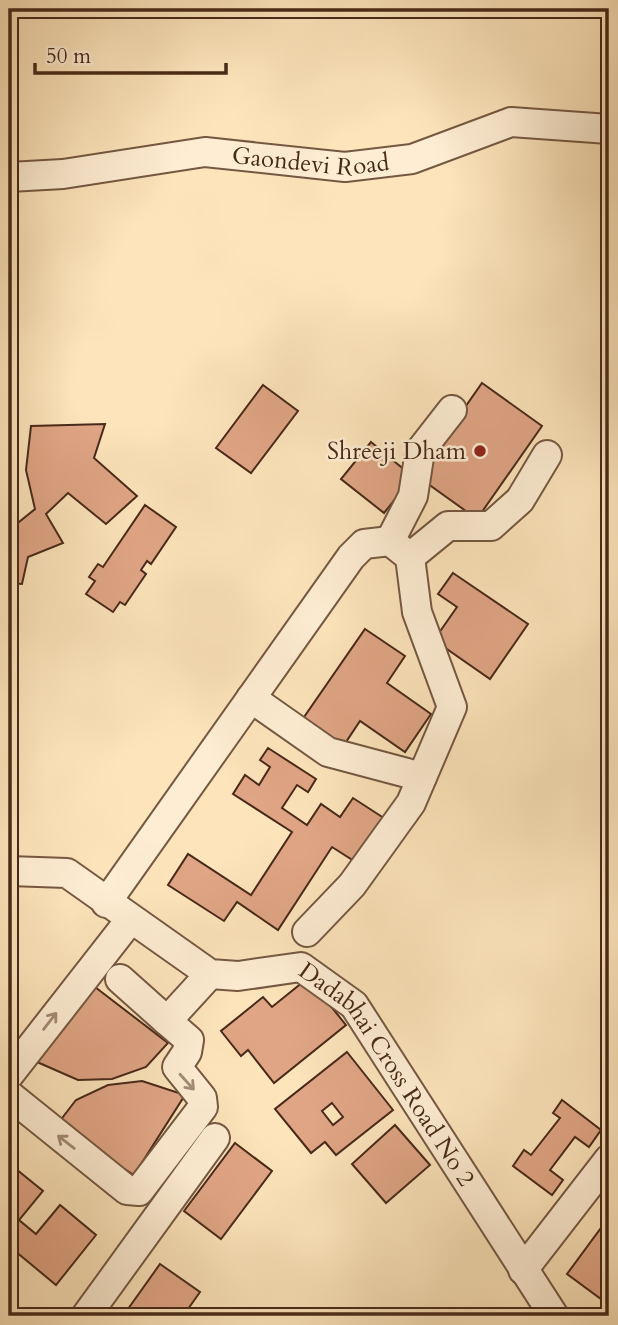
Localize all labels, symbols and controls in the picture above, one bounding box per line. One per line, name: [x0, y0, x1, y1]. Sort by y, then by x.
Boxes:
scale bar: [35, 32, 226, 76]
text: 50 m: [46, 42, 91, 71]
street label: Gaondevi Road: [230, 139, 391, 184]
place label: Shreeji Dham: [327, 435, 467, 468]
marker: Shreeji Dham: [472, 443, 488, 459]
street label: Dadabhai Cross Road No 2: [292, 954, 483, 1193]
one-way arrow: [43, 1012, 58, 1031]
one-way arrow: [179, 1072, 195, 1090]
one-way arrow: [57, 1134, 75, 1149]

